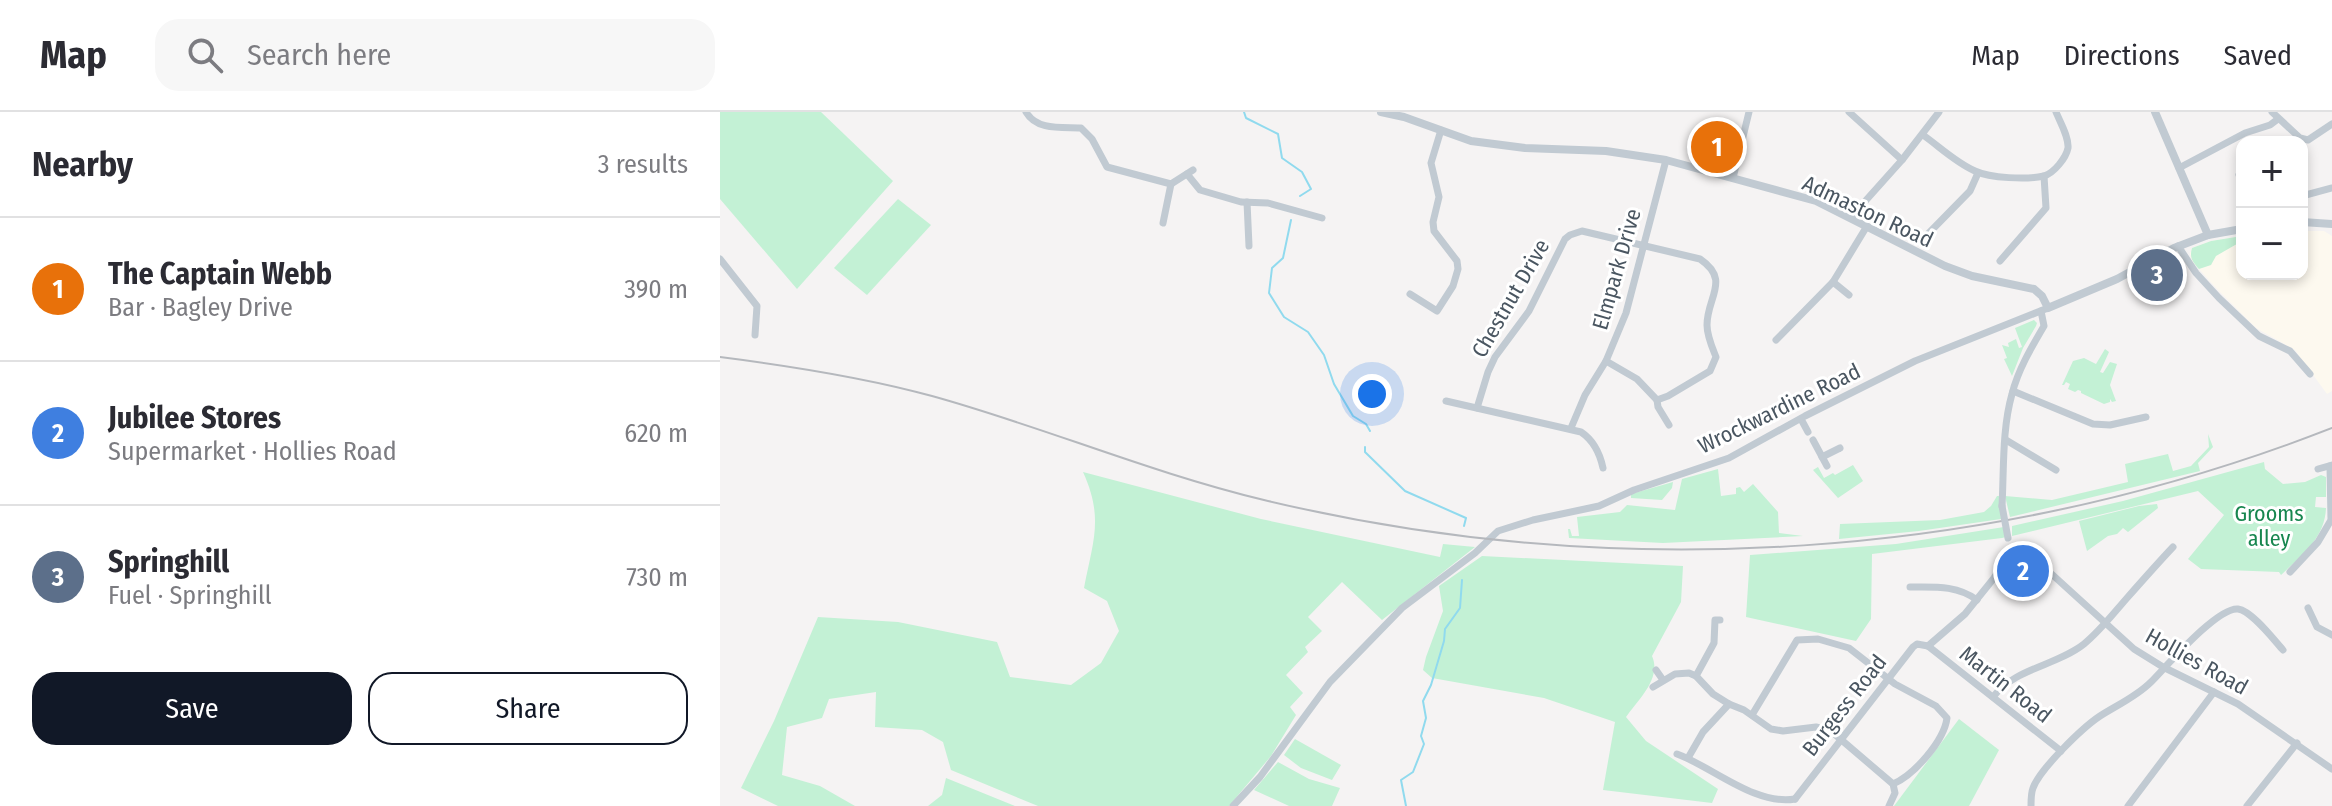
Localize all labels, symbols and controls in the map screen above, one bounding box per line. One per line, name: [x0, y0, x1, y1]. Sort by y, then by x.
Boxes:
search box: [155, 19, 715, 91]
text: Map: [40, 32, 107, 78]
icon: search: [183, 33, 227, 77]
text: Search here: [247, 37, 391, 73]
text: Map: [1971, 39, 2020, 72]
text: Directions: [2064, 39, 2180, 72]
text: Saved: [2224, 39, 2292, 72]
pin: 1: [1691, 117, 1743, 177]
map controls: [2236, 136, 2308, 280]
button: +: [2236, 136, 2308, 208]
text: Nearby: [32, 144, 133, 185]
text: 3 results: [598, 149, 688, 180]
street label: Admaston Road: [1798, 169, 1937, 254]
street label: Elmpark Drive: [1586, 205, 1647, 333]
button: −: [2236, 208, 2308, 280]
street label: Chestnut Drive: [1466, 234, 1555, 362]
pin: 3: [2131, 245, 2183, 305]
text: The Captain Webb: [108, 256, 332, 292]
text: 1: [53, 274, 64, 305]
text: 390 m: [624, 274, 688, 305]
text: Bar · Bagley Drive: [108, 292, 293, 323]
street label: Wrockwardine Road: [1694, 357, 1865, 459]
your location: [1352, 374, 1392, 414]
text: Jubilee Stores: [108, 400, 281, 436]
text: 2: [52, 418, 64, 449]
text: 620 m: [624, 418, 688, 449]
text: Supermarket · Hollies Road: [108, 436, 397, 467]
park label: Grooms alley: [2234, 500, 2304, 552]
pin: 2: [1997, 541, 2049, 601]
text: Springhill: [108, 544, 229, 580]
text: 3: [52, 562, 64, 593]
text: 730 m: [626, 562, 688, 593]
text: Fuel · Springhill: [108, 580, 272, 611]
street label: Hollies Road: [2141, 622, 2253, 701]
street label: Martin Road: [1954, 640, 2057, 729]
street label: Burgess Road: [1796, 649, 1892, 761]
button: Save: [32, 672, 352, 745]
button: Share: [368, 672, 688, 745]

